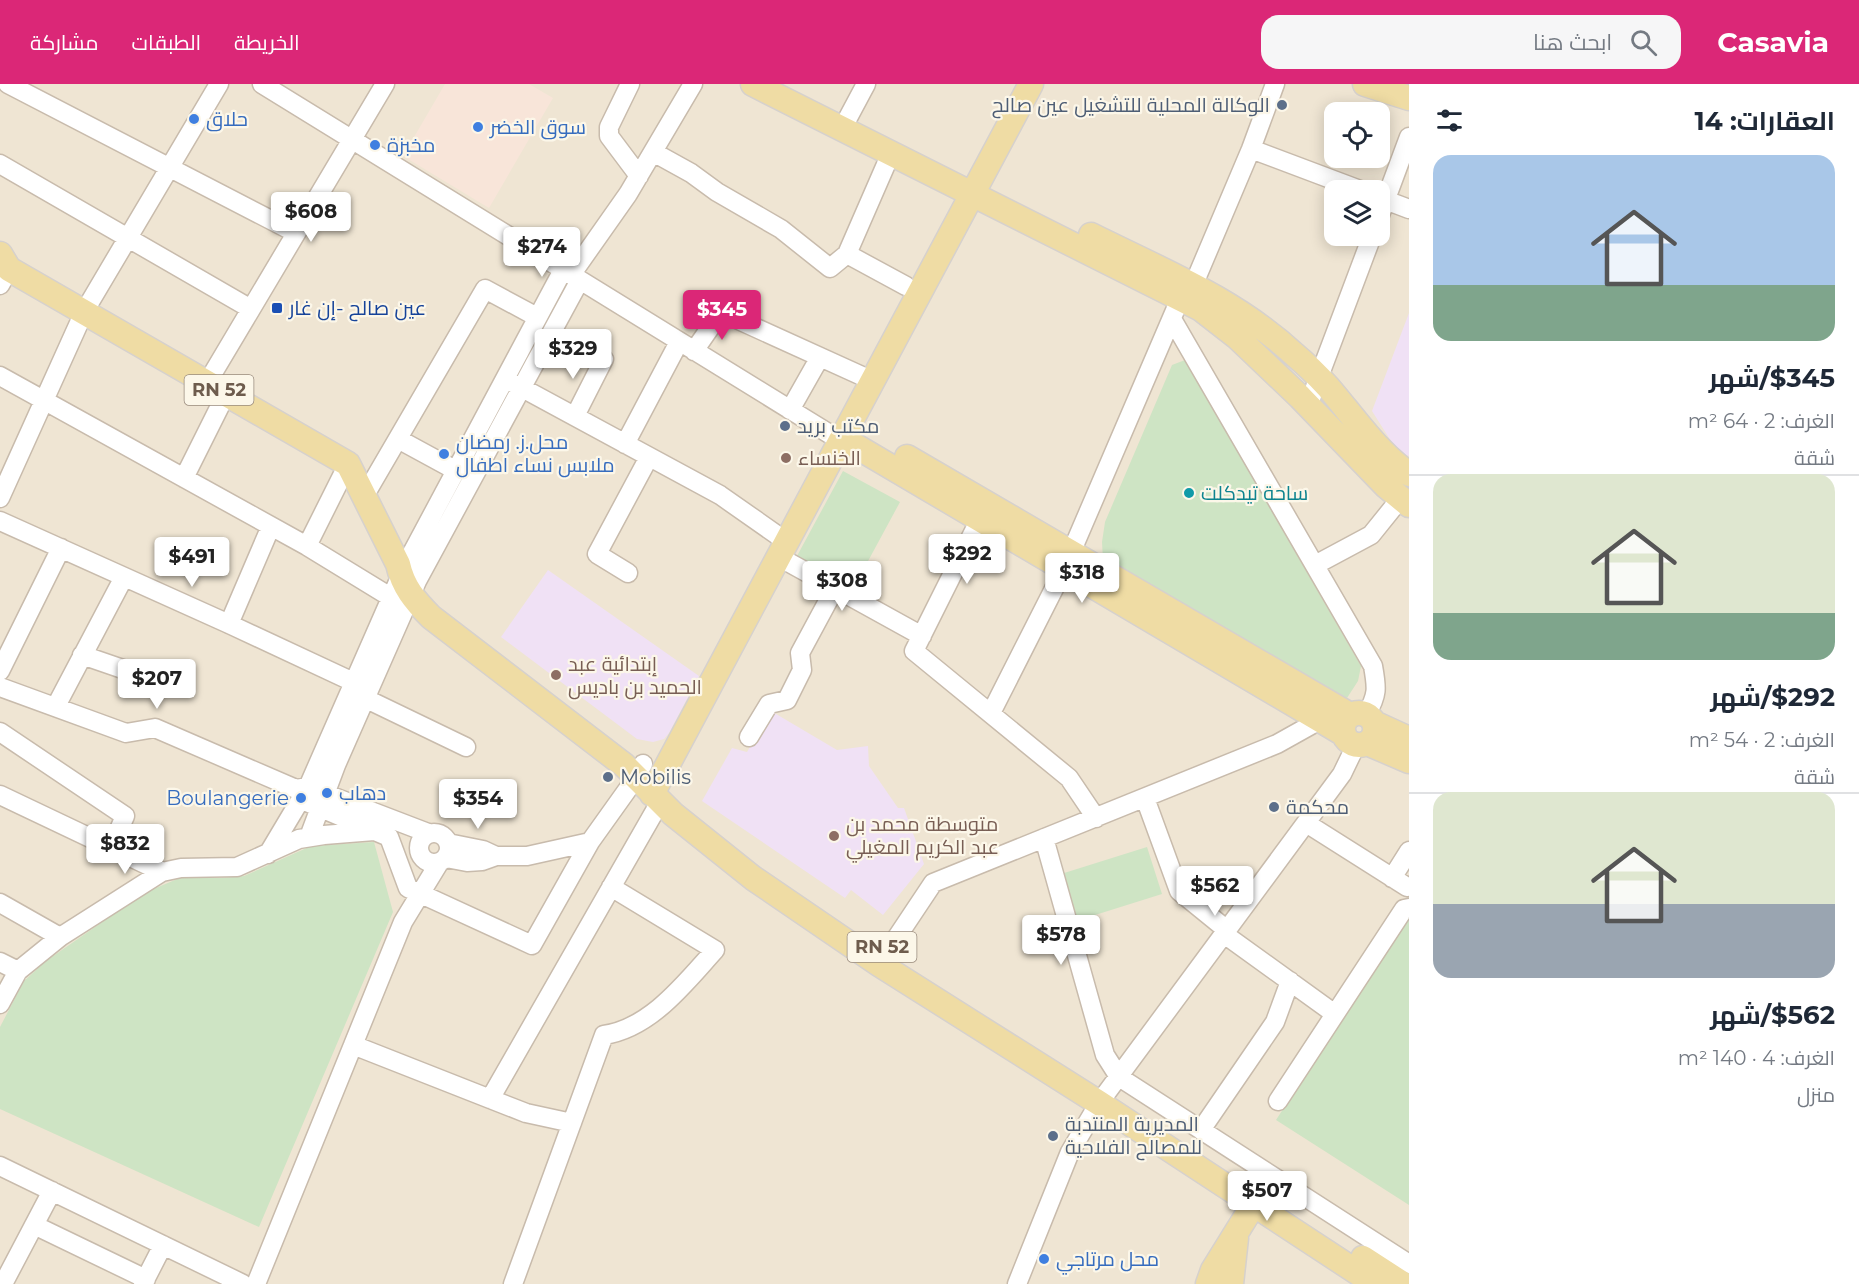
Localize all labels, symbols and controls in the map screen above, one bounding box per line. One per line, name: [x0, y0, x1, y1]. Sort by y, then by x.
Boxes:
search box: [1261, 15, 1681, 69]
text: Casavia: [1717, 25, 1829, 59]
icon: search: [1627, 26, 1660, 59]
text: ابحث هنا: [1533, 29, 1612, 56]
text: مشاركة: [30, 30, 99, 55]
text: الطبقات: [132, 30, 201, 55]
text: الخريطة: [234, 30, 300, 55]
place label: الوكالة المحلية للتشغيل عين صالح: [992, 93, 1270, 119]
marker: الوكالة المحلية للتشغيل عين صالح: [1275, 98, 1289, 112]
map controls: [1324, 102, 1390, 246]
button: locate: [1324, 102, 1390, 168]
icon: filters: [1433, 104, 1466, 137]
text: العقارات: 14: [1695, 105, 1835, 137]
place label: حلاق: [206, 107, 248, 132]
marker: حلاق: [187, 112, 201, 126]
place label: سوق الخضر: [489, 115, 586, 140]
marker: سوق الخضر: [471, 120, 485, 134]
place label: مخبزة: [387, 133, 435, 157]
marker: مخبزة: [368, 138, 382, 152]
button: layers: [1324, 180, 1390, 246]
pin: $608: [275, 192, 347, 243]
icon: home: [1580, 194, 1688, 302]
text: $608: [285, 199, 337, 223]
pin: $274: [506, 227, 578, 278]
text: $274: [517, 234, 567, 258]
pin: $345: [686, 290, 758, 341]
place label: عين صالح -إن غار: [288, 296, 426, 322]
text: $345: [697, 297, 747, 321]
marker: عين صالح -إن غار: [270, 301, 284, 315]
pin: $329: [537, 329, 609, 380]
text: $329: [549, 336, 597, 360]
text: $345/شهر: [1709, 362, 1835, 394]
road number: RN 52: [184, 375, 254, 405]
text: الغرف: 2 · 64 m²: [1688, 409, 1835, 433]
place label: مكتب بريد: [797, 414, 879, 438]
marker: مكتب بريد: [778, 419, 792, 433]
place label: محل.ز. رمضان ملابس نساء اطفال: [456, 430, 615, 478]
place label: الخنساء: [798, 446, 861, 470]
text: شقة: [1794, 446, 1835, 470]
marker: محل.ز. رمضان ملابس نساء اطفال: [437, 447, 451, 461]
marker: الخنساء: [779, 451, 793, 465]
place label: ساحة تيدكلت: [1201, 481, 1308, 505]
marker: ساحة تيدكلت: [1182, 486, 1196, 500]
icon: home: [1580, 513, 1688, 621]
pin: $292: [931, 534, 1003, 585]
pin: $491: [156, 537, 228, 588]
text: $292: [942, 541, 992, 565]
text: $491: [168, 544, 216, 568]
pin: $318: [1046, 553, 1118, 604]
text: $318: [1059, 560, 1105, 584]
pin: $308: [806, 561, 878, 612]
text: $308: [816, 568, 868, 592]
place label: إبتدائية عبد الحميد بن باديس: [568, 652, 702, 700]
pin: $207: [121, 659, 193, 710]
text: $207: [132, 666, 182, 690]
marker: إبتدائية عبد الحميد بن باديس: [549, 668, 563, 682]
text: $292/شهر: [1710, 681, 1835, 713]
text: الغرف: 2 · 54 m²: [1689, 728, 1835, 752]
place label: Mobilis: [620, 765, 691, 789]
text: شقة: [1794, 765, 1835, 789]
marker: Mobilis: [601, 770, 615, 784]
pin: $354: [442, 779, 514, 830]
place label: دهاب: [339, 781, 386, 805]
place label: Boulangerie: [166, 786, 289, 810]
marker: دهاب: [320, 786, 334, 800]
text: $354: [453, 786, 503, 810]
marker: Boulangerie: [294, 791, 308, 805]
place label: محكمة: [1286, 795, 1349, 819]
marker: محكمة: [1267, 800, 1281, 814]
place label: متوسطة محمد بن عبد الكريم المغيلي: [846, 812, 999, 863]
pin: $832: [89, 824, 161, 875]
marker: متوسطة محمد بن عبد الكريم المغيلي: [827, 829, 841, 843]
text: $832: [100, 831, 150, 855]
icon: home: [1580, 831, 1688, 939]
pin: $562: [1179, 866, 1251, 917]
text: $562: [1190, 873, 1240, 897]
pin: $578: [1025, 915, 1097, 966]
text: $578: [1036, 922, 1086, 946]
road number: RN 52: [848, 932, 916, 962]
text: $562/شهر: [1710, 999, 1835, 1031]
text: الغرف: 4 · 140 m²: [1678, 1046, 1835, 1070]
text: منزل: [1797, 1083, 1835, 1107]
place label: المديرية المنتدبة للمصالح الفلاحية: [1065, 1112, 1202, 1161]
marker: المديرية المنتدبة للمصالح الفلاحية: [1046, 1129, 1060, 1143]
pin: $507: [1231, 1171, 1303, 1222]
text: $507: [1242, 1178, 1292, 1202]
place label: محل مرتاجي: [1056, 1247, 1159, 1275]
marker: محل مرتاجي: [1037, 1252, 1051, 1266]

